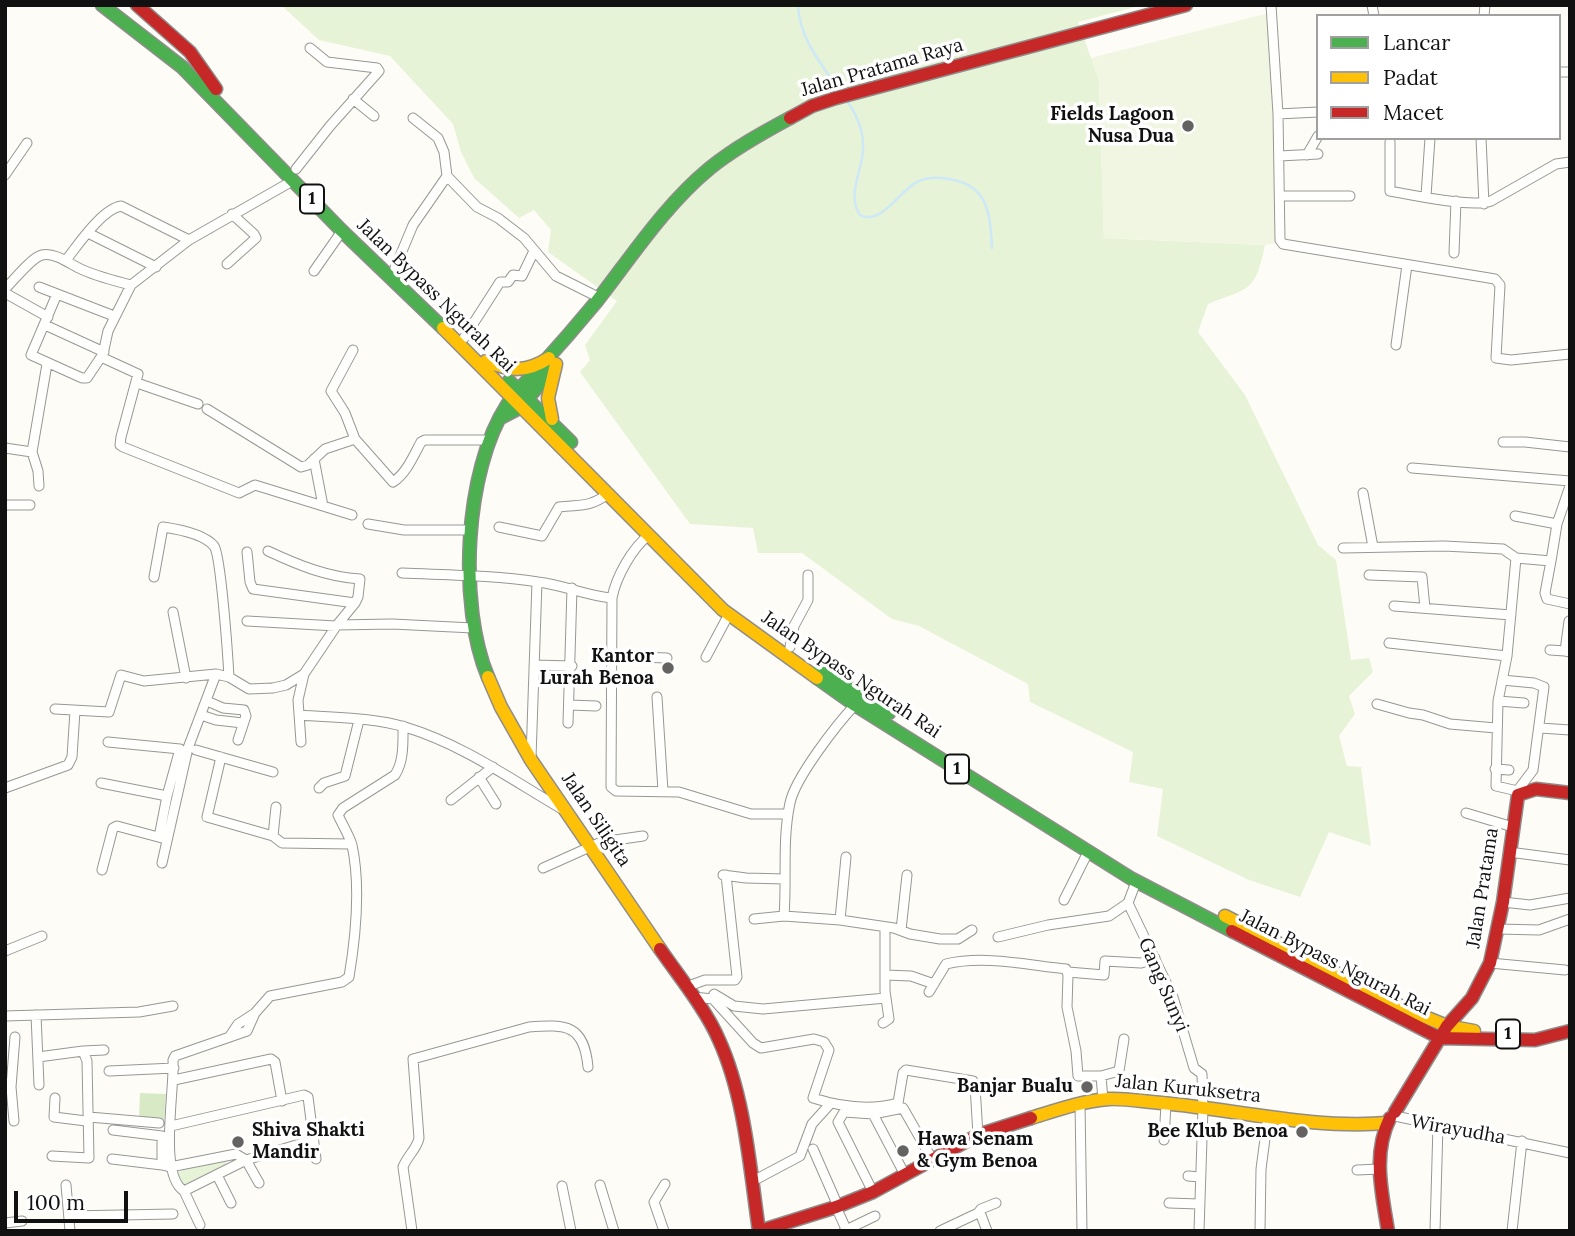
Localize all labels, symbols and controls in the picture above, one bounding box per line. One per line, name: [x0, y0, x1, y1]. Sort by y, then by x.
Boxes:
legend: [1316, 14, 1561, 140]
text: Lancar: [1383, 29, 1450, 56]
street label: Jalan Pratama Raya: [798, 34, 966, 102]
text: Padat: [1383, 64, 1438, 91]
text: Macet: [1383, 99, 1444, 126]
place label: Fields Lagoon Nusa Dua: [1050, 104, 1174, 148]
marker: Fields Lagoon Nusa Dua: [1180, 118, 1196, 134]
road number: 1: [300, 184, 324, 214]
street label: Jalan Bypass Ngurah Rai: [352, 215, 520, 377]
street label: Jalan Bypass Ngurah Rai: [757, 607, 945, 743]
place label: Kantor Lurah Benoa: [540, 646, 654, 690]
marker: Kantor Lurah Benoa: [660, 660, 676, 676]
road number: 1: [945, 754, 969, 784]
street label: Jalan Siligita: [556, 769, 636, 871]
street label: Jalan Pratama: [1462, 826, 1504, 950]
street label: Jalan Bypass Ngurah Rai: [1236, 905, 1434, 1021]
street label: Gang Sunyi: [1133, 934, 1193, 1036]
road number: 1: [1496, 1020, 1520, 1049]
street label: Jalan Kuruksetra: [1114, 1070, 1262, 1108]
place label: Banjar Bualu: [957, 1076, 1073, 1098]
marker: Banjar Bualu: [1079, 1079, 1095, 1095]
street label: Wirayudha: [1409, 1110, 1507, 1150]
place label: Shiva Shakti Mandir: [252, 1120, 365, 1164]
place label: Bee Klub Benoa: [1147, 1121, 1288, 1143]
marker: Bee Klub Benoa: [1294, 1124, 1310, 1140]
place label: Hawa Senam & Gym Benoa: [917, 1129, 1037, 1173]
marker: Shiva Shakti Mandir: [230, 1134, 246, 1150]
marker: Hawa Senam & Gym Benoa: [895, 1143, 911, 1159]
scale bar: [18, 1176, 131, 1220]
text: 100 m: [27, 1189, 85, 1216]

